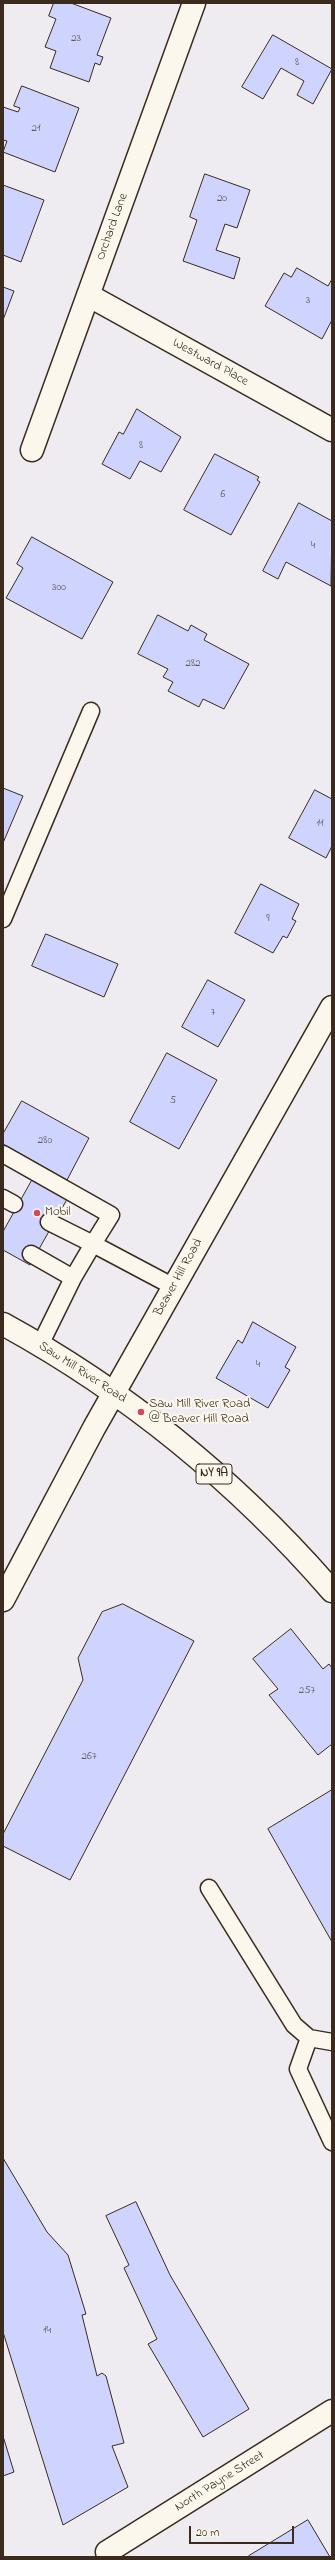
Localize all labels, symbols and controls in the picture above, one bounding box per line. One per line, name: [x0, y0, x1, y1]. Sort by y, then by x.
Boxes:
house number: 23: [71, 32, 81, 46]
house number: 8: [295, 56, 299, 70]
house number: 21: [32, 122, 40, 136]
street label: Orchard Lane: [94, 191, 132, 263]
house number: 20: [217, 192, 227, 206]
house number: 3: [306, 294, 310, 308]
street label: Westward Place: [169, 336, 251, 390]
house number: 8: [139, 439, 143, 453]
house number: 6: [221, 488, 225, 502]
house number: 4: [311, 539, 315, 553]
house number: 300: [52, 581, 66, 595]
house number: 282: [185, 657, 201, 671]
house number: 11: [317, 817, 323, 831]
house number: 9: [266, 912, 270, 926]
house number: 7: [211, 1006, 215, 1020]
house number: 5: [170, 1094, 176, 1108]
house number: 280: [38, 1134, 52, 1148]
place label: Mobil: [45, 1205, 71, 1221]
marker: Mobil: [32, 1208, 42, 1218]
street label: Beaver Hill Road: [151, 1237, 207, 1319]
street label: Saw Mill River Road: [35, 1339, 129, 1407]
house number: 4: [256, 1358, 260, 1372]
place label: Saw Mill River Road @ Beaver Hill Road: [149, 1397, 250, 1428]
marker: Saw Mill River Road @ Beaver Hill Road: [136, 1407, 146, 1417]
road number: NY 9A: [196, 1464, 232, 1484]
house number: 257: [299, 1684, 315, 1698]
house number: 267: [82, 1750, 96, 1764]
house number: 14: [43, 2324, 51, 2338]
street label: North Payne Street: [172, 2448, 268, 2516]
scale bar: [191, 2518, 296, 2544]
text: 20 m: [196, 2524, 219, 2542]

